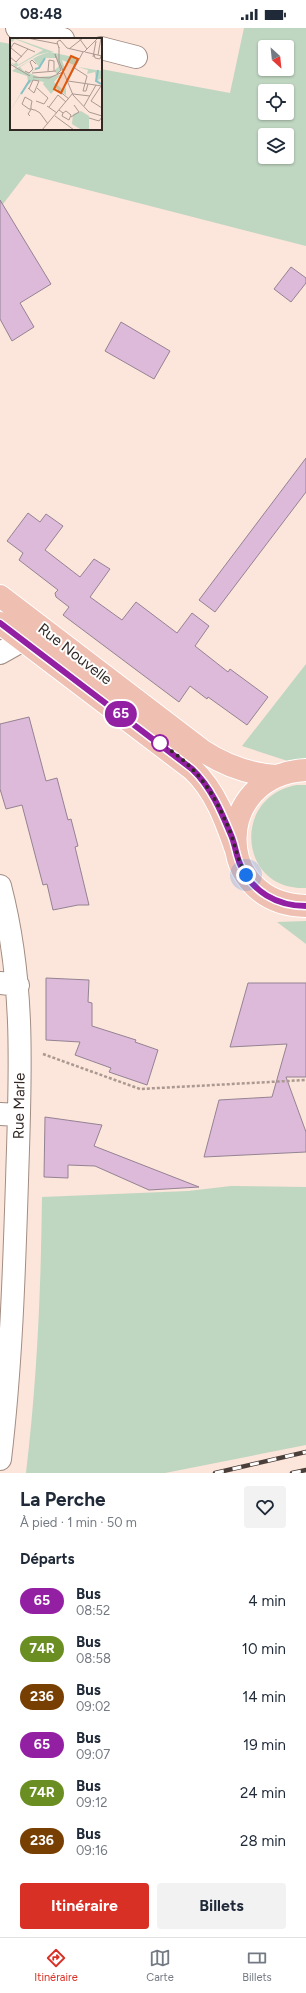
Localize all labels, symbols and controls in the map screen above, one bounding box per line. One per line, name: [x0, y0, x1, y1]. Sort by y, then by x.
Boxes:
text: 08:48: [20, 5, 62, 23]
inset map: [10, 38, 102, 130]
north arrow: [258, 40, 294, 76]
map controls: [258, 40, 294, 164]
button: locate: [258, 84, 294, 120]
button: layers: [258, 128, 294, 164]
street label: Rue Nouvelle: [34, 620, 116, 688]
line badge: 65: [103, 701, 139, 727]
text: 65: [113, 705, 129, 722]
unlabelled marker: [151, 734, 169, 752]
your location: [236, 865, 256, 885]
street label: Rue Marle: [9, 1073, 29, 1139]
button: heart: [244, 1486, 286, 1528]
text: La Perche: [20, 1488, 106, 1511]
text: À pied · 1 min · 50 m: [20, 1515, 137, 1530]
text: Départs: [20, 1550, 75, 1568]
text: Bus: [76, 1585, 101, 1603]
text: 65: [34, 1592, 50, 1609]
text: 4 min: [248, 1592, 286, 1610]
text: 08:52: [76, 1603, 110, 1618]
text: Bus: [76, 1633, 101, 1651]
text: 74R: [29, 1640, 55, 1657]
text: 10 min: [242, 1640, 286, 1658]
text: 08:58: [76, 1651, 111, 1666]
text: Bus: [76, 1681, 101, 1699]
text: 236: [30, 1688, 54, 1705]
text: 14 min: [242, 1688, 286, 1706]
text: 09:02: [76, 1699, 111, 1714]
text: Bus: [76, 1729, 101, 1747]
text: 65: [34, 1736, 50, 1753]
text: 19 min: [243, 1736, 286, 1754]
text: 09:07: [76, 1747, 110, 1762]
text: Bus: [76, 1777, 101, 1795]
text: 74R: [29, 1784, 55, 1801]
text: 24 min: [240, 1784, 286, 1802]
text: 09:12: [76, 1795, 108, 1810]
text: Bus: [76, 1825, 101, 1843]
text: 236: [30, 1832, 54, 1849]
text: 28 min: [240, 1832, 286, 1850]
text: 09:16: [76, 1843, 108, 1858]
button: Itinéraire: [20, 1883, 149, 1929]
button: Billets: [157, 1883, 286, 1929]
tab: Itinéraire: [34, 1947, 78, 1984]
tab: Carte: [146, 1947, 174, 1984]
tab: Billets: [242, 1947, 272, 1984]

